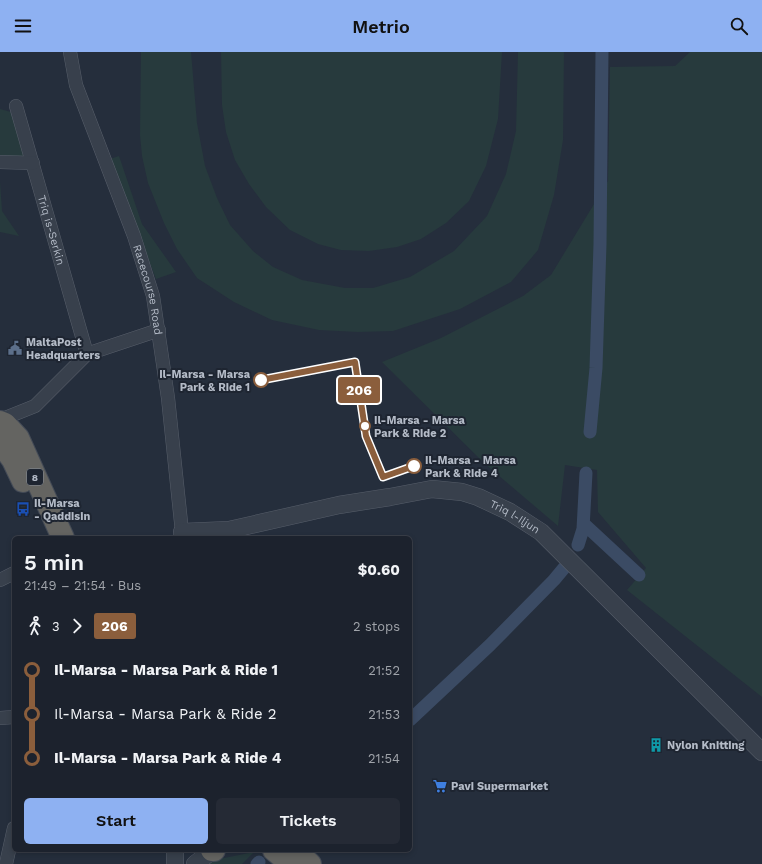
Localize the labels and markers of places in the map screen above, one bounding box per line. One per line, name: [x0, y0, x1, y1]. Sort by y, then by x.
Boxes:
place label: MaltaPost Headquarters: [26, 336, 100, 362]
public building icon: MaltaPost Headquarters: [7, 340, 23, 356]
place label: Il-Marsa - Marsa Park & Ride 1: [159, 368, 251, 394]
marker: Il-Marsa - Marsa Park & Ride 1: [253, 372, 269, 388]
place label: Il-Marsa - Marsa Park & Ride 2: [374, 414, 466, 440]
marker: Il-Marsa - Marsa Park & Ride 2: [359, 420, 371, 432]
place label: Il-Marsa - Marsa Park & Ride 4: [425, 454, 517, 480]
marker: Il-Marsa - Marsa Park & Ride 4: [406, 458, 422, 474]
place label: Il-Marsa - Qaddisin: [34, 497, 90, 523]
bus stop icon: Il-Marsa - Qaddisin: [15, 501, 31, 517]
building icon: Nylon Knitting: [648, 737, 664, 753]
place label: Nylon Knitting: [667, 739, 745, 752]
supermarket icon: Pavi Supermarket: [432, 778, 448, 794]
place label: Pavi Supermarket: [451, 780, 548, 793]

